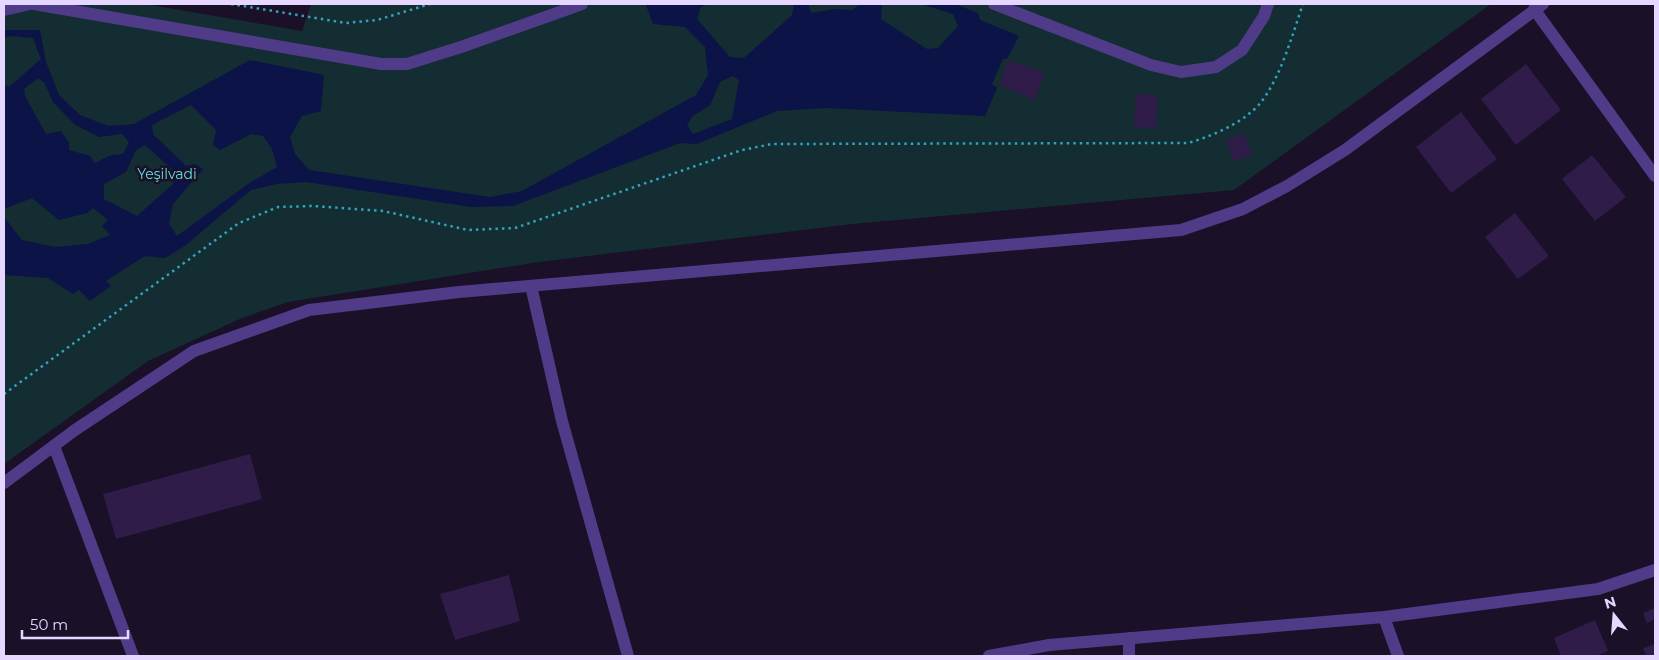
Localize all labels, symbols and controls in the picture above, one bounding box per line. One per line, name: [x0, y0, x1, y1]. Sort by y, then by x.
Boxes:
park label: Yeşilvadi: [137, 165, 197, 183]
north arrow: [1589, 590, 1639, 640]
text: N: [1602, 592, 1618, 613]
scale bar: [22, 608, 129, 640]
text: 50 m: [30, 615, 68, 634]

